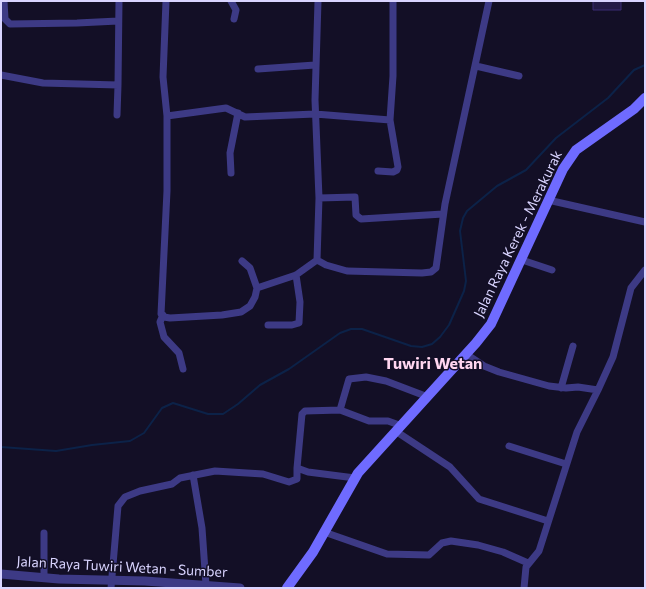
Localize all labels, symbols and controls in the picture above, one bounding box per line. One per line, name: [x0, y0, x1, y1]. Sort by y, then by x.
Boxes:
street label: Jalan Raya Kerek - Merakurak: [470, 148, 566, 320]
district label: Tuwiri Wetan: [384, 354, 482, 374]
street label: Jalan Raya Tuwiri Wetan - Sumber: [16, 553, 228, 581]

